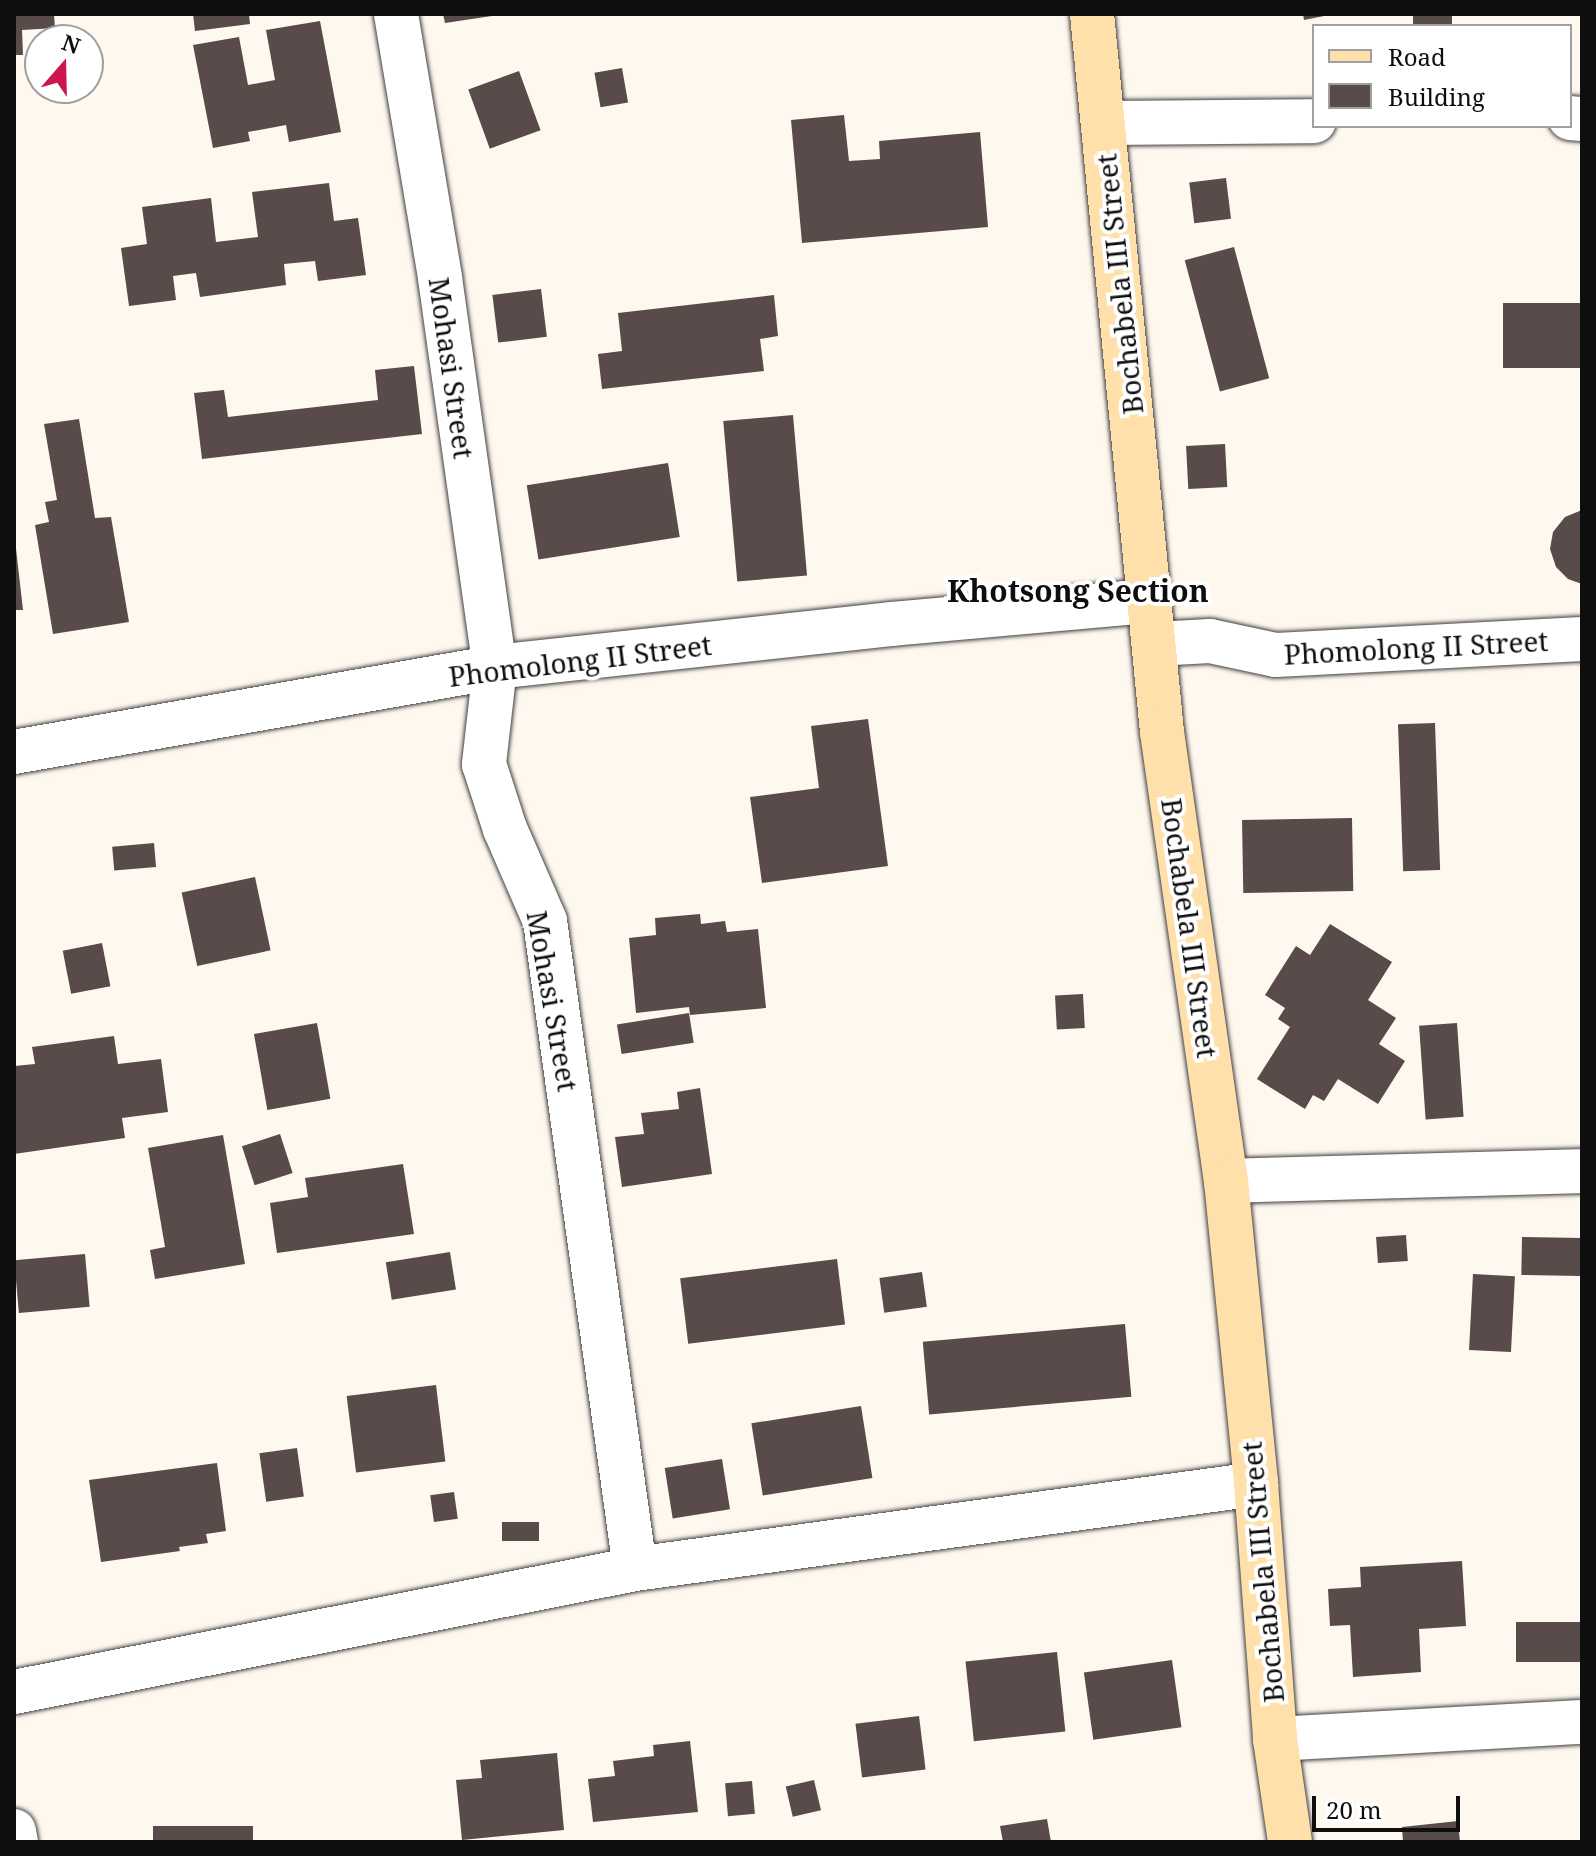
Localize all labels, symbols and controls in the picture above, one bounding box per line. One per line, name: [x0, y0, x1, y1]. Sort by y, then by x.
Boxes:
north arrow: [24, 24, 104, 104]
legend: [1312, 24, 1572, 128]
text: N: [58, 26, 85, 60]
text: Road: [1388, 40, 1446, 73]
text: Building: [1388, 80, 1485, 113]
street label: Bochabela III Street: [1089, 152, 1149, 416]
street label: Mohasi Street: [423, 275, 481, 461]
district label: Khotsong Section: [947, 573, 1209, 609]
street label: Phomolong II Street: [1283, 623, 1549, 671]
street label: Phomolong II Street: [447, 627, 713, 693]
street label: Bochabela III Street: [1155, 796, 1225, 1060]
street label: Mohasi Street: [521, 908, 585, 1094]
street label: Bochabela III Street: [1234, 1440, 1290, 1704]
scale bar: [1316, 1780, 1464, 1830]
text: 20 m: [1326, 1793, 1382, 1826]

